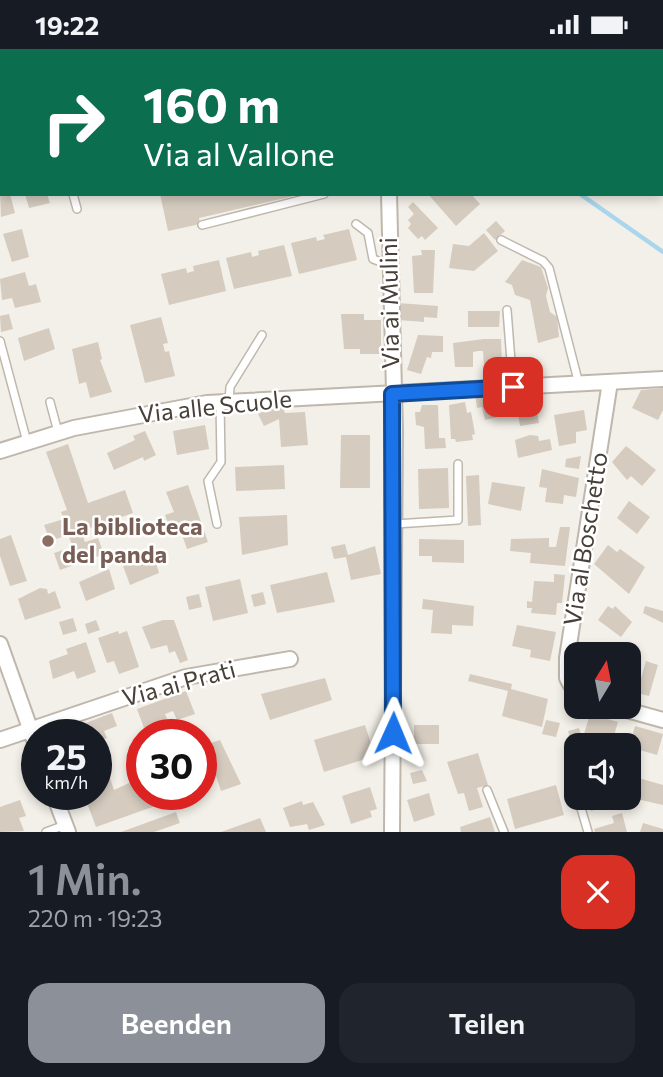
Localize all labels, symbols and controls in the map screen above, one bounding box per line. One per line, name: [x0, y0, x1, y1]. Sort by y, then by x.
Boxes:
text: 19:22: [35, 9, 99, 40]
text: 160 m: [143, 73, 280, 133]
icon: right: [28, 77, 119, 168]
text: Via al Vallone: [143, 133, 335, 173]
street label: Via ai Mulini: [373, 237, 404, 369]
pin: [483, 357, 543, 417]
icon: arrive: [494, 368, 532, 406]
street label: Via alle Scuole: [137, 383, 293, 428]
street label: Via al Boschetto: [556, 450, 613, 628]
place label: La biblioteca del panda: [62, 511, 203, 568]
marker: La biblioteca del panda: [40, 533, 56, 549]
north arrow: [564, 642, 640, 719]
map controls: [564, 642, 641, 810]
street label: Via ai Prati: [119, 654, 238, 712]
position arrow: [356, 696, 430, 770]
speed limit sign: 30: [126, 719, 217, 810]
button: sound: [564, 733, 641, 810]
text: 25: [46, 734, 87, 777]
text: km/h: [45, 771, 88, 793]
text: 1 Min.: [28, 852, 141, 904]
button: close: [561, 855, 635, 929]
text: 220 m · 19:23: [28, 904, 162, 932]
button: Beenden: [28, 983, 325, 1063]
button: Teilen: [339, 983, 635, 1063]

